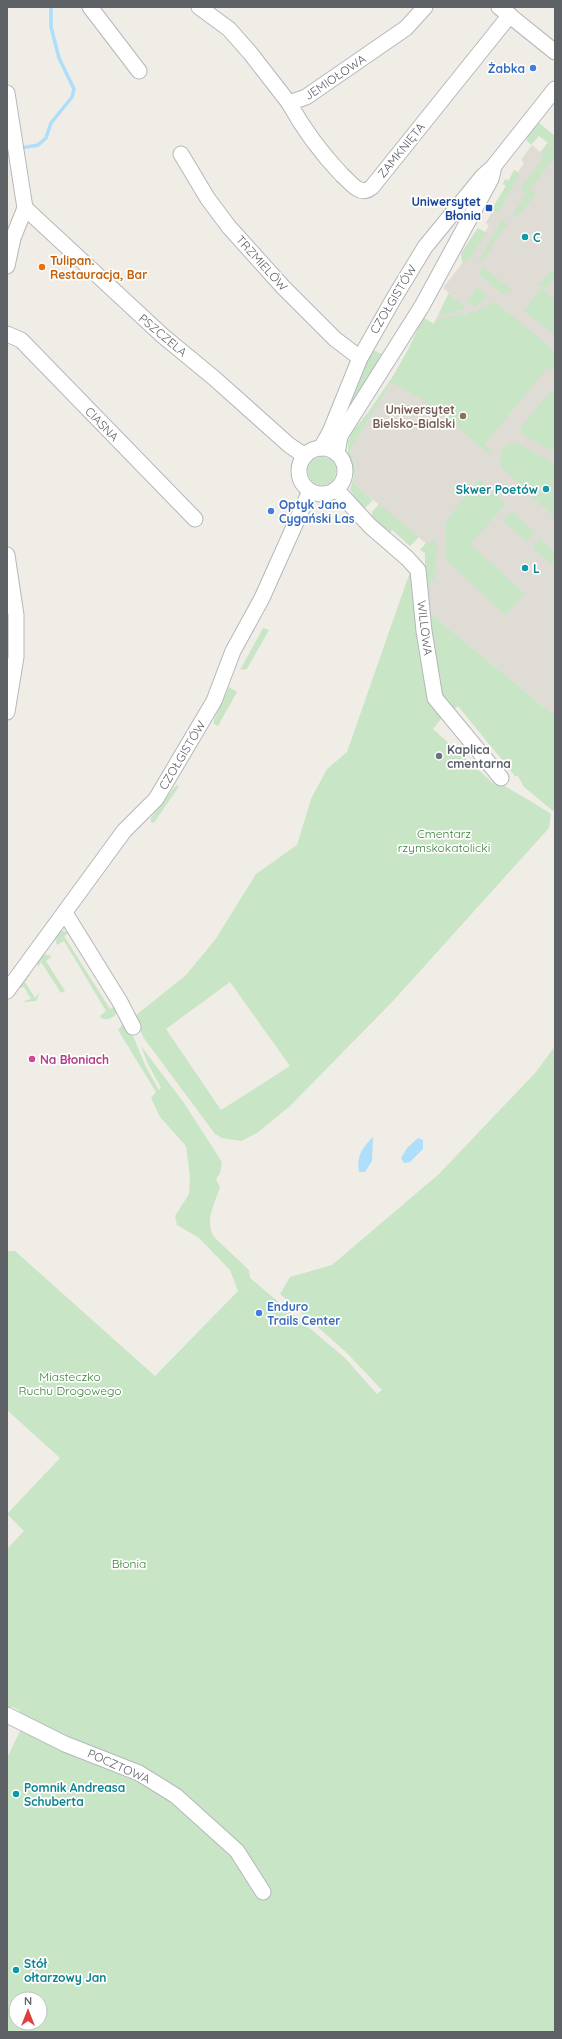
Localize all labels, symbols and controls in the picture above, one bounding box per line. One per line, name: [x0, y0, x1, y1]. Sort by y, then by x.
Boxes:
street label: JEMIOŁOWA: [301, 51, 369, 103]
place label: Żabka: [488, 61, 525, 76]
marker: Żabka: [528, 63, 538, 73]
street label: ZAMKNIĘTA: [374, 119, 428, 181]
place label: Uniwersytet Błonia: [411, 194, 481, 223]
marker: Uniwersytet Błonia: [484, 203, 494, 213]
place label: C: [533, 230, 541, 245]
street label: TRZMIELÓW: [233, 232, 291, 294]
marker: C: [520, 232, 530, 242]
place label: Tulipan. Restauracja, Bar: [50, 253, 147, 282]
street label: CZOŁGISTÓW: [367, 261, 420, 336]
marker: Tulipan. Restauracja, Bar: [37, 262, 47, 272]
street label: PSZCZELA: [136, 311, 190, 360]
place label: Uniwersytet Bielsko-Bialski: [372, 402, 455, 431]
street label: CIASNA: [82, 404, 122, 444]
marker: Uniwersytet Bielsko-Bialski: [458, 411, 468, 421]
place label: Skwer Poetów: [456, 482, 538, 497]
marker: Skwer Poetów: [541, 484, 551, 494]
place label: Optyk Jano Cygański Las: [279, 497, 355, 526]
marker: Optyk Jano Cygański Las: [266, 506, 276, 516]
place label: L: [533, 561, 540, 576]
marker: L: [520, 563, 530, 573]
street label: WILLOWA: [414, 600, 436, 657]
street label: CZOŁGISTÓW: [156, 717, 209, 792]
place label: Kaplica cmentarna: [447, 742, 511, 771]
marker: Kaplica cmentarna: [434, 751, 444, 761]
park label: Cmentarz rzymskokatolicki: [398, 826, 490, 855]
place label: Na Błoniach: [40, 1052, 109, 1067]
marker: Na Błoniach: [27, 1054, 37, 1064]
place label: Enduro Trails Center: [267, 1299, 341, 1328]
marker: Enduro Trails Center: [254, 1308, 264, 1318]
park label: Miasteczko Ruchu Drogowego: [19, 1369, 121, 1398]
park label: Błonia: [112, 1556, 146, 1571]
street label: POCZTOWA: [85, 1745, 153, 1787]
place label: Pomnik Andreasa Schuberta: [24, 1780, 125, 1809]
marker: Pomnik Andreasa Schuberta: [11, 1789, 21, 1799]
place label: Stół ołtarzowy Jan: [24, 1956, 107, 1985]
marker: Stół ołtarzowy Jan: [11, 1965, 21, 1975]
north arrow: [8, 1991, 48, 2031]
text: N: [24, 1994, 32, 2008]

